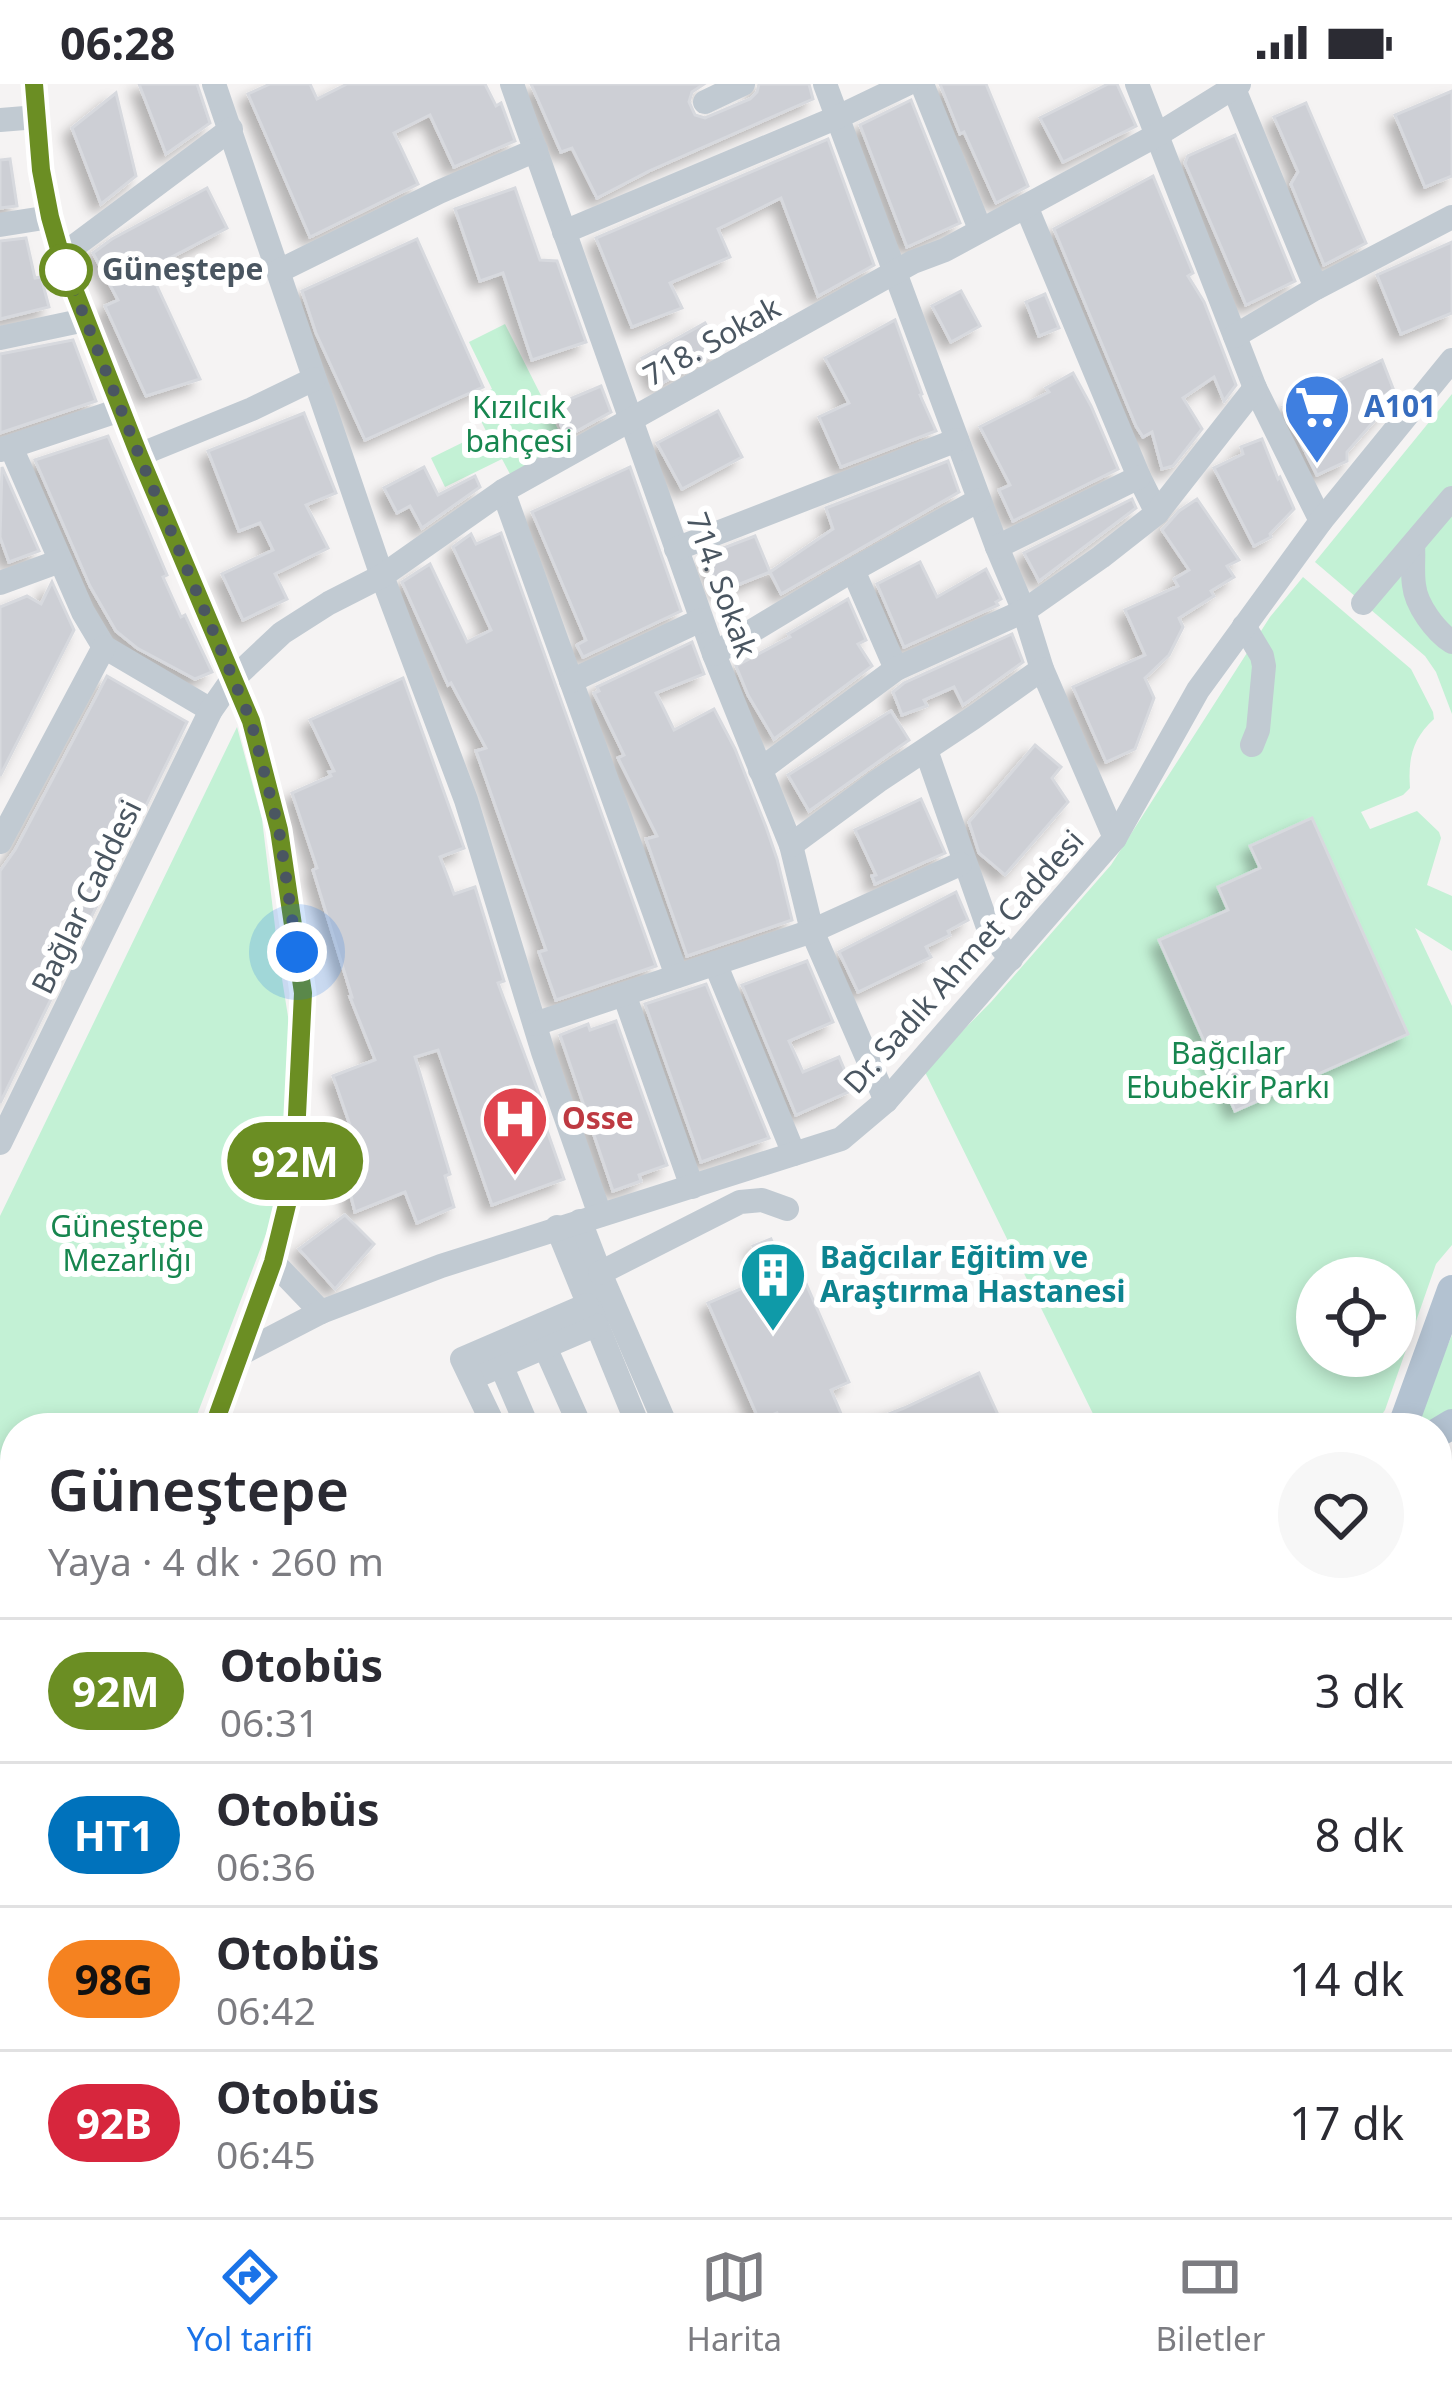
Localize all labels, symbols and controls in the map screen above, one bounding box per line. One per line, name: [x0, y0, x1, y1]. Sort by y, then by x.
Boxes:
text: 06:28: [60, 12, 176, 73]
marker: Güneştepe: [41, 245, 91, 295]
place label: Güneştepe: [102, 248, 264, 289]
street label: 718. Sokak: [635, 286, 787, 395]
supermarket icon: A101: [1282, 372, 1352, 466]
place label: A101: [1364, 385, 1436, 426]
park label: Kızılcık bahçesi: [465, 386, 573, 461]
street label: 714. Sokak: [677, 507, 767, 662]
street label: Bağlar Caddesi: [21, 792, 150, 1000]
street label: Dr. Sadık Ahmet Caddesi: [833, 820, 1092, 1102]
your location: [267, 922, 327, 982]
park label: Bağcılar Ebubekir Parkı: [1126, 1032, 1330, 1107]
hospital icon: Osse: [480, 1084, 550, 1178]
place label: Osse: [562, 1097, 634, 1138]
line badge: 92M: [226, 1122, 364, 1200]
text: 92M: [251, 1132, 339, 1189]
park label: Güneştepe Mezarlığı: [50, 1205, 204, 1280]
place label: Bağcılar Eğitim ve Araştırma Hastanesi: [820, 1236, 1125, 1311]
building icon: Bağcılar Eğitim ve Araştırma Hastanesi: [738, 1240, 808, 1334]
map controls: [1296, 1257, 1416, 1377]
button: locate: [1296, 1257, 1416, 1377]
text: Güneştepe: [48, 1450, 349, 1528]
button: heart: [1278, 1452, 1404, 1578]
text: Yaya · 4 dk · 260 m: [48, 1534, 384, 1587]
text: Otobüs: [220, 1634, 383, 1695]
text: 3 dk: [1315, 1660, 1404, 1721]
text: 92M: [72, 1662, 160, 1719]
text: 06:31: [220, 1695, 319, 1748]
text: Otobüs: [216, 1778, 380, 1839]
text: 8 dk: [1315, 1804, 1404, 1865]
text: HT1: [74, 1806, 154, 1863]
text: 06:36: [216, 1839, 316, 1892]
text: Otobüs: [216, 1922, 380, 1983]
text: 14 dk: [1289, 1948, 1404, 2009]
text: 98G: [75, 1950, 153, 2007]
text: 06:42: [216, 1983, 316, 2036]
text: Otobüs: [216, 2066, 380, 2127]
text: 17 dk: [1289, 2092, 1404, 2153]
text: 92B: [76, 2094, 152, 2151]
text: 06:45: [216, 2127, 316, 2180]
tab: Yol tarifi: [187, 2244, 313, 2361]
tab: Harita: [687, 2244, 782, 2361]
tab: Biletler: [1156, 2244, 1265, 2361]

